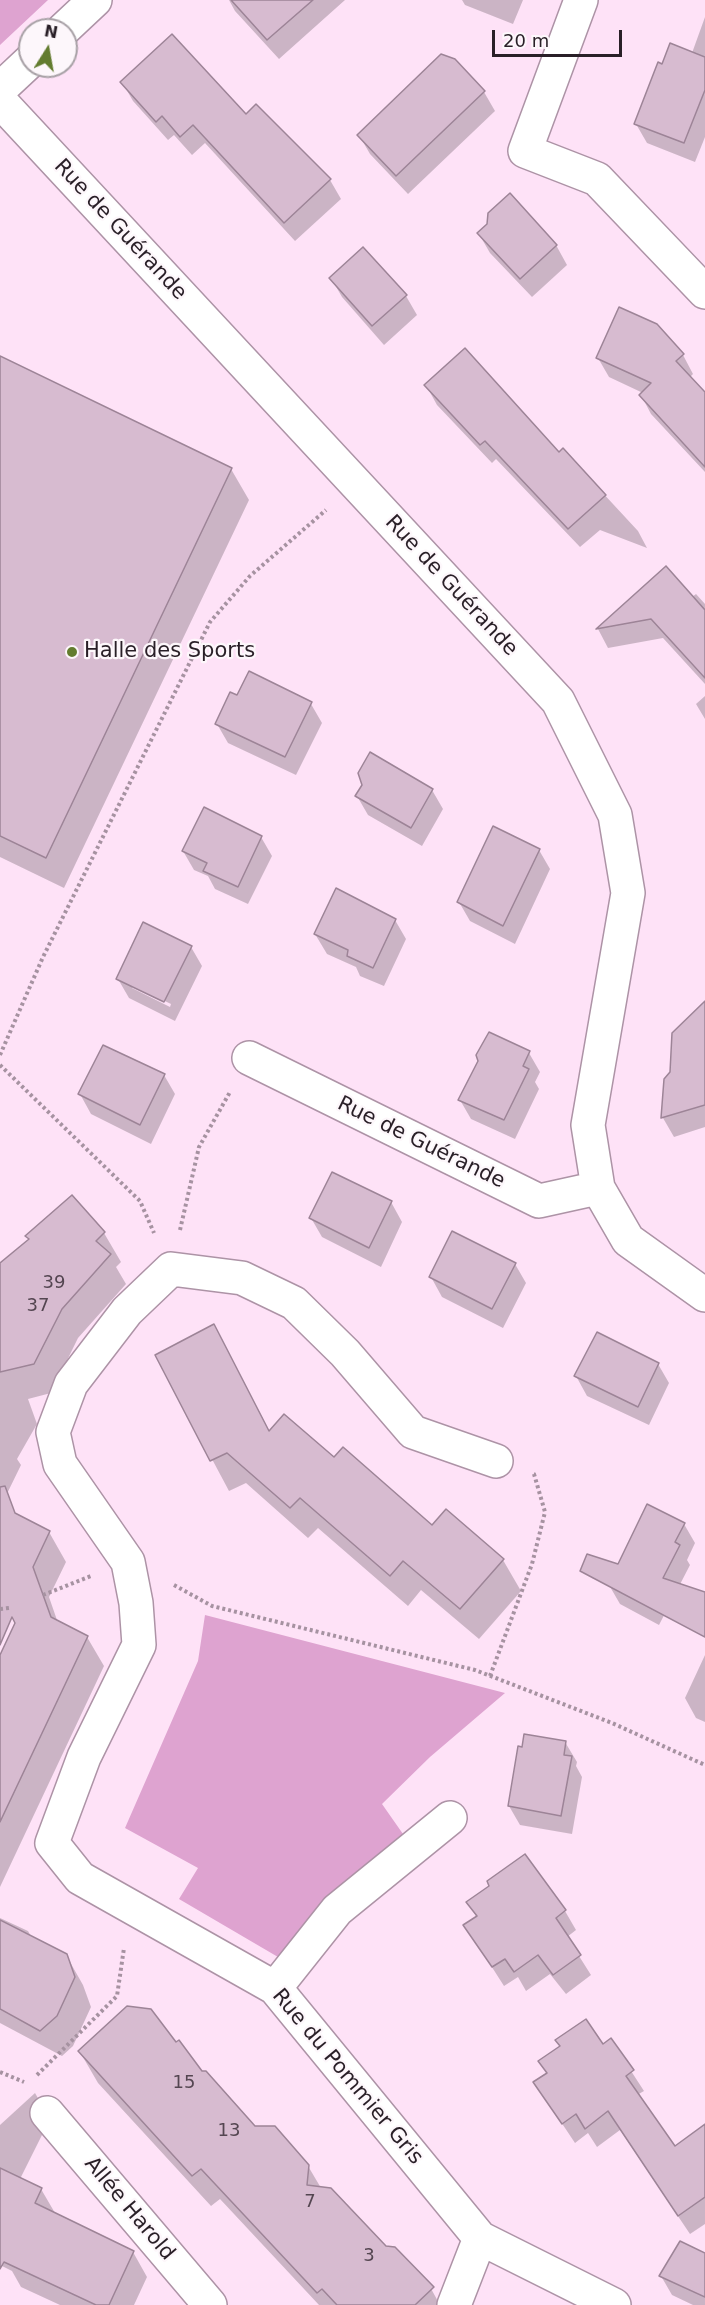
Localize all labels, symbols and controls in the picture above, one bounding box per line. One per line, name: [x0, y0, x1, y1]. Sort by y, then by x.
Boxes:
north arrow: [18, 18, 78, 78]
scale bar: [495, 18, 626, 56]
text: N: [43, 21, 60, 42]
text: 20 m: [503, 30, 549, 51]
street label: Rue de Guérande: [48, 154, 192, 306]
street label: Rue de Guérande: [379, 510, 523, 662]
place label: Halle des Sports: [84, 639, 255, 665]
marker: Halle des Sports: [65, 645, 79, 659]
street label: Rue de Guérande: [333, 1092, 509, 1194]
house number: 39: [43, 1272, 65, 1294]
house number: 37: [27, 1295, 49, 1317]
street label: Rue du Pommier Gris: [266, 1984, 428, 2170]
house number: 15: [173, 2072, 195, 2094]
house number: 13: [218, 2120, 240, 2142]
street label: Allée Harold: [78, 2152, 180, 2266]
house number: 7: [304, 2191, 316, 2213]
house number: 3: [363, 2245, 375, 2267]

